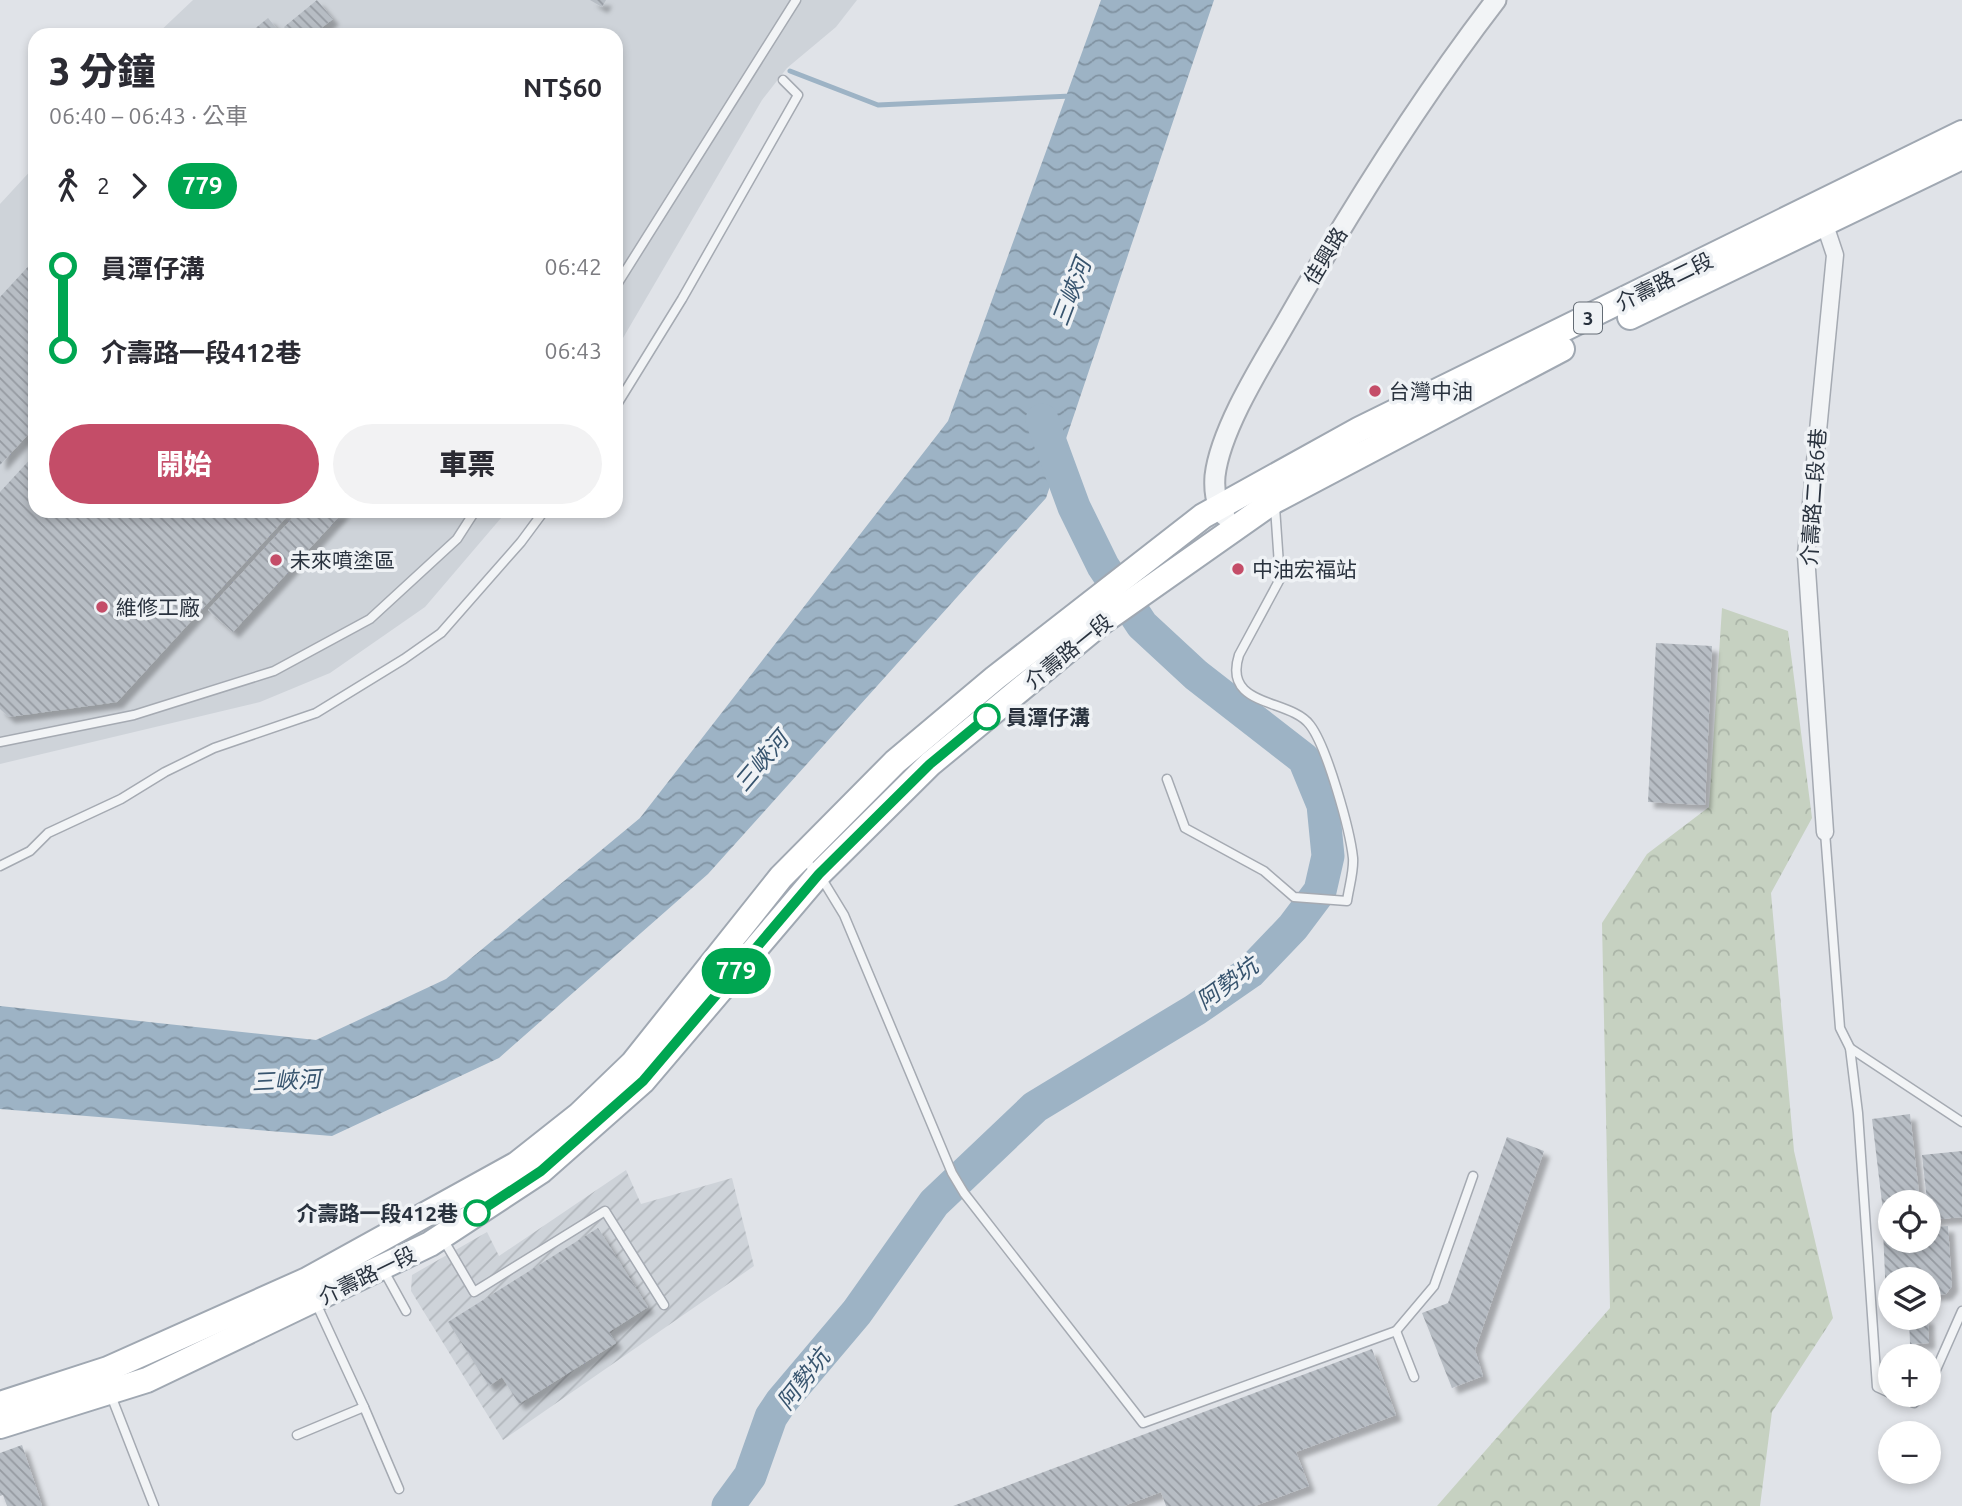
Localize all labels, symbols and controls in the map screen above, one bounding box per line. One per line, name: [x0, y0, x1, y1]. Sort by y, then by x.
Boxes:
text: 3 分鐘: [49, 50, 156, 92]
text: NT$60: [523, 73, 602, 102]
text: 06:40 – 06:43 · 公車: [49, 103, 248, 128]
icon: walk: [49, 167, 87, 205]
icon: forward: [120, 167, 158, 205]
text: 779: [182, 172, 223, 199]
text: 2: [97, 173, 110, 198]
street label: 佳興路: [1298, 223, 1352, 289]
street label: 介壽路二段: [1612, 247, 1716, 315]
water label: 三峽河: [1047, 252, 1096, 329]
text: 員潭仔溝: [101, 254, 205, 283]
text: 06:42: [544, 254, 602, 279]
road number: 3: [1574, 302, 1602, 334]
text: 介壽路一段412巷: [101, 338, 301, 367]
text: 06:43: [544, 338, 602, 363]
place label: 台灣中油: [1389, 379, 1473, 403]
marker: 台灣中油: [1367, 383, 1383, 399]
button: 開始: [49, 424, 319, 504]
button: 車票: [333, 424, 602, 504]
street label: 介壽路二段6巷: [1796, 427, 1830, 567]
place label: 未來噴塗區: [290, 548, 395, 572]
marker: 未來噴塗區: [268, 552, 284, 568]
place label: 中油宏福站: [1252, 557, 1357, 581]
marker: 中油宏福站: [1230, 561, 1246, 577]
place label: 維修工廠: [116, 595, 200, 619]
marker: 維修工廠: [94, 599, 110, 615]
street label: 介壽路一段: [1020, 609, 1116, 693]
marker: 員潭仔溝: [974, 704, 1000, 730]
place label: 員潭仔溝: [1006, 705, 1090, 729]
water label: 三峽河: [729, 723, 795, 795]
line badge: 779: [696, 948, 776, 994]
water label: 阿勢坑: [1192, 951, 1265, 1013]
text: 779: [716, 957, 756, 984]
water label: 三峽河: [251, 1066, 325, 1094]
map controls: [1878, 1190, 1941, 1484]
button: locate: [1878, 1190, 1941, 1253]
marker: 介壽路一段412巷: [464, 1200, 490, 1226]
place label: 介壽路一段412巷: [296, 1201, 458, 1225]
street label: 介壽路一段: [315, 1241, 419, 1309]
button: layers: [1878, 1267, 1941, 1330]
water label: 阿勢坑: [772, 1342, 836, 1414]
button: +: [1878, 1344, 1941, 1407]
button: −: [1878, 1421, 1941, 1484]

